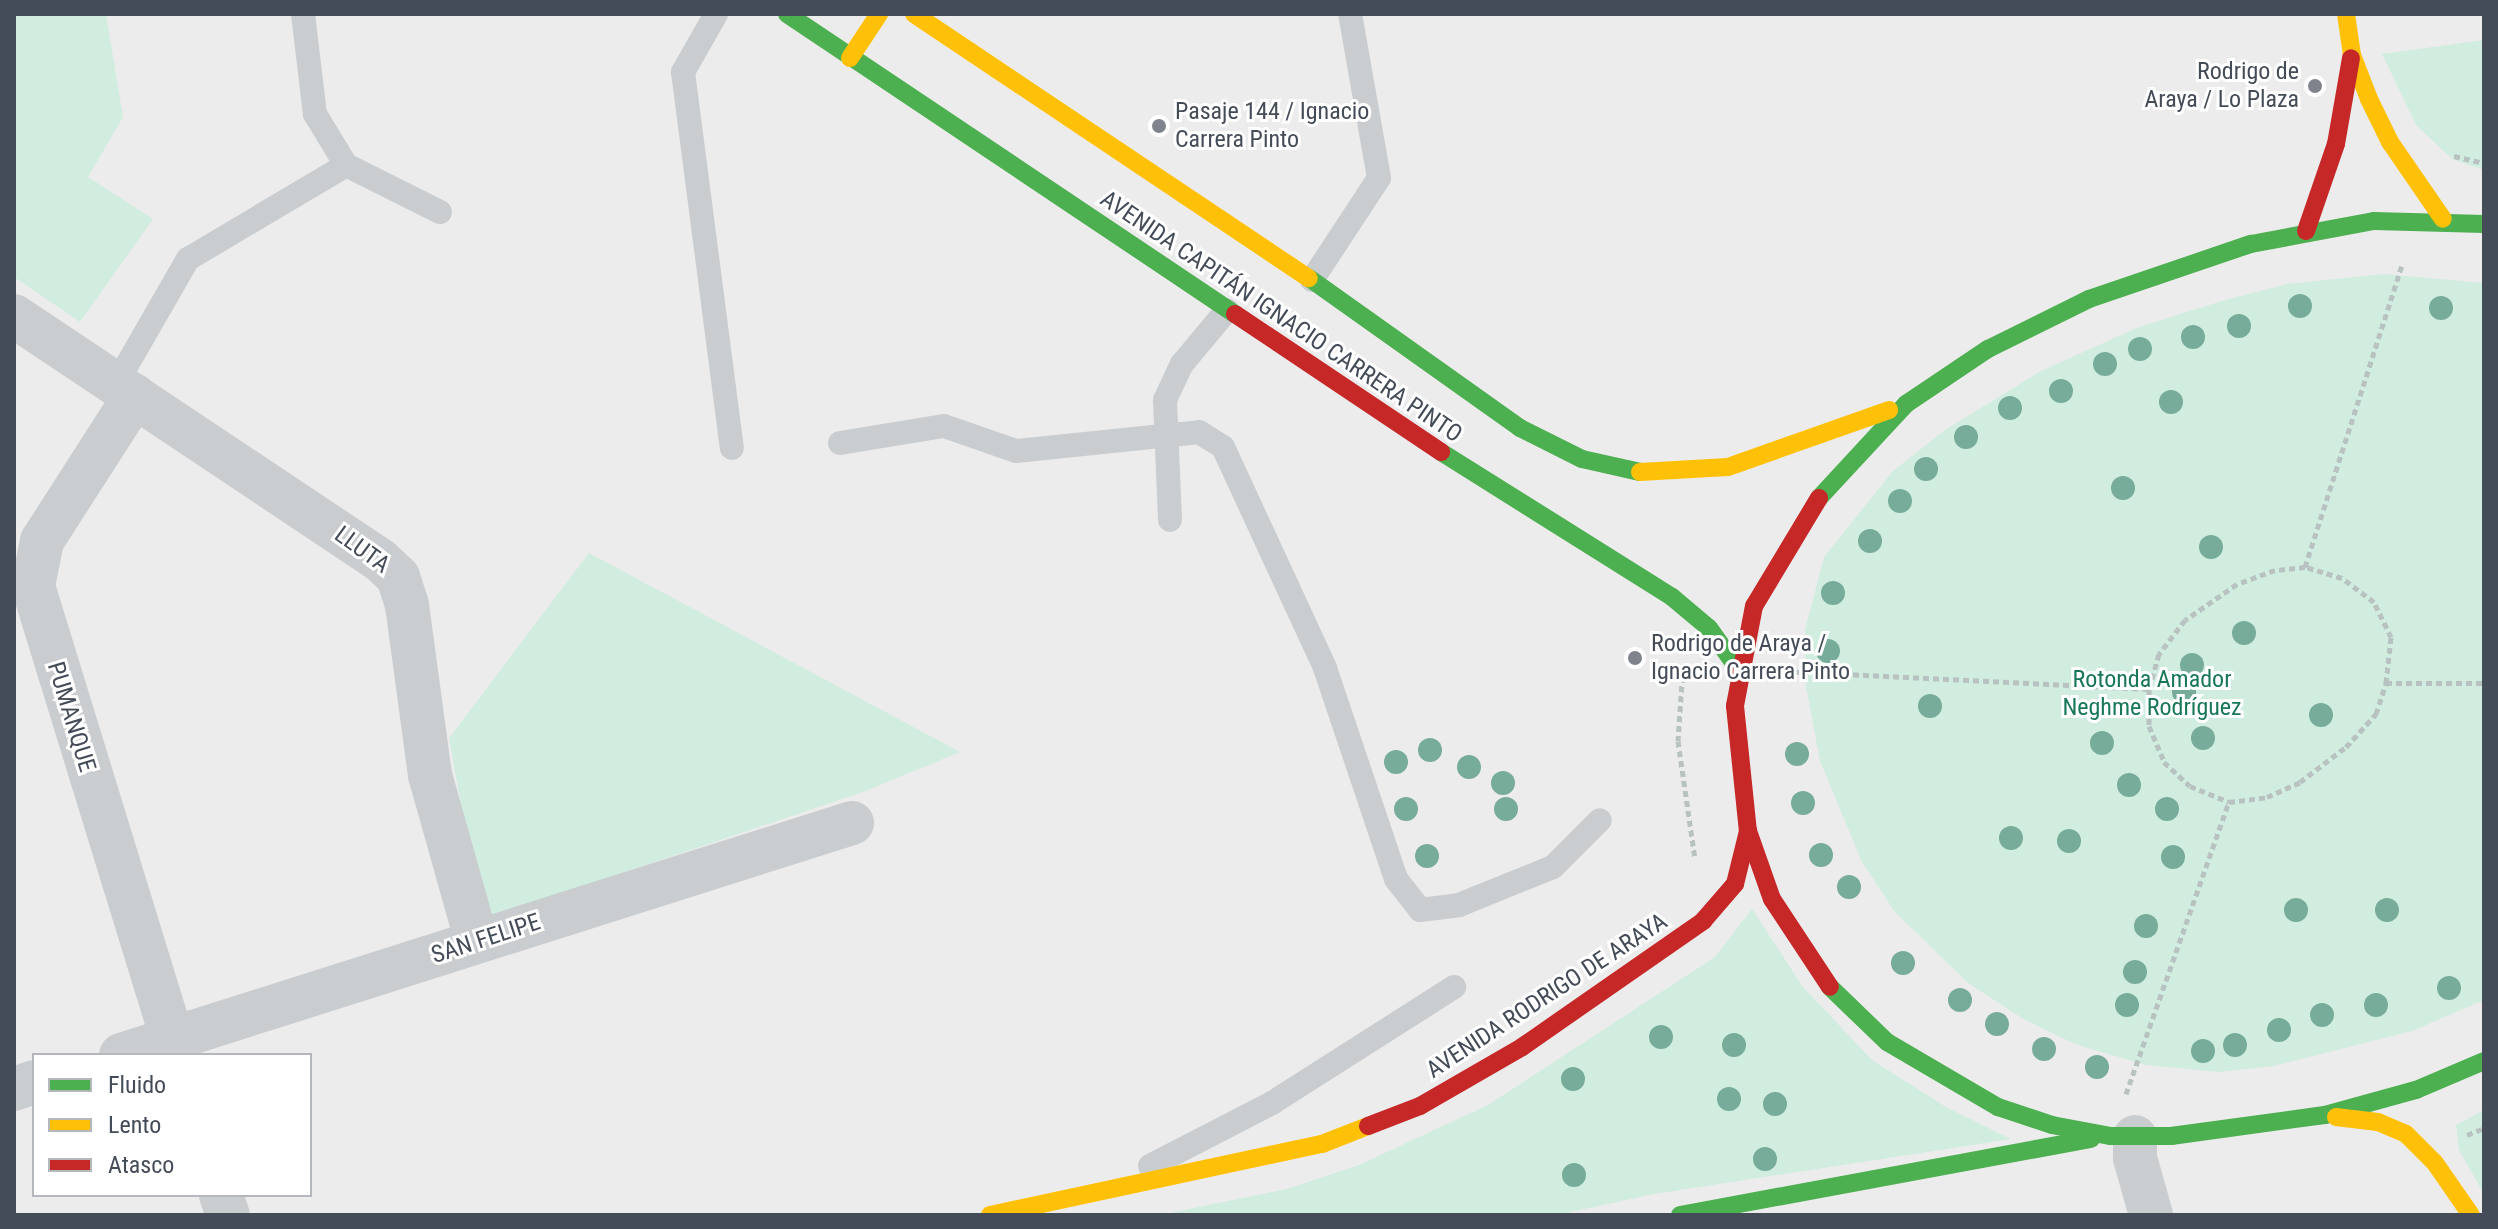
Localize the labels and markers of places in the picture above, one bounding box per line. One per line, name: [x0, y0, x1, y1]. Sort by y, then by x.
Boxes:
place label: Rodrigo de Araya / Lo Plaza: [2144, 58, 2299, 114]
marker: Rodrigo de Araya / Lo Plaza: [2306, 77, 2324, 95]
place label: Pasaje 144 / Ignacio Carrera Pinto: [1175, 98, 1369, 154]
marker: Pasaje 144 / Ignacio Carrera Pinto: [1150, 117, 1168, 135]
place label: Rodrigo de Araya / Ignacio Carrera Pinto: [1651, 630, 1850, 686]
marker: Rodrigo de Araya / Ignacio Carrera Pinto: [1626, 649, 1644, 667]

